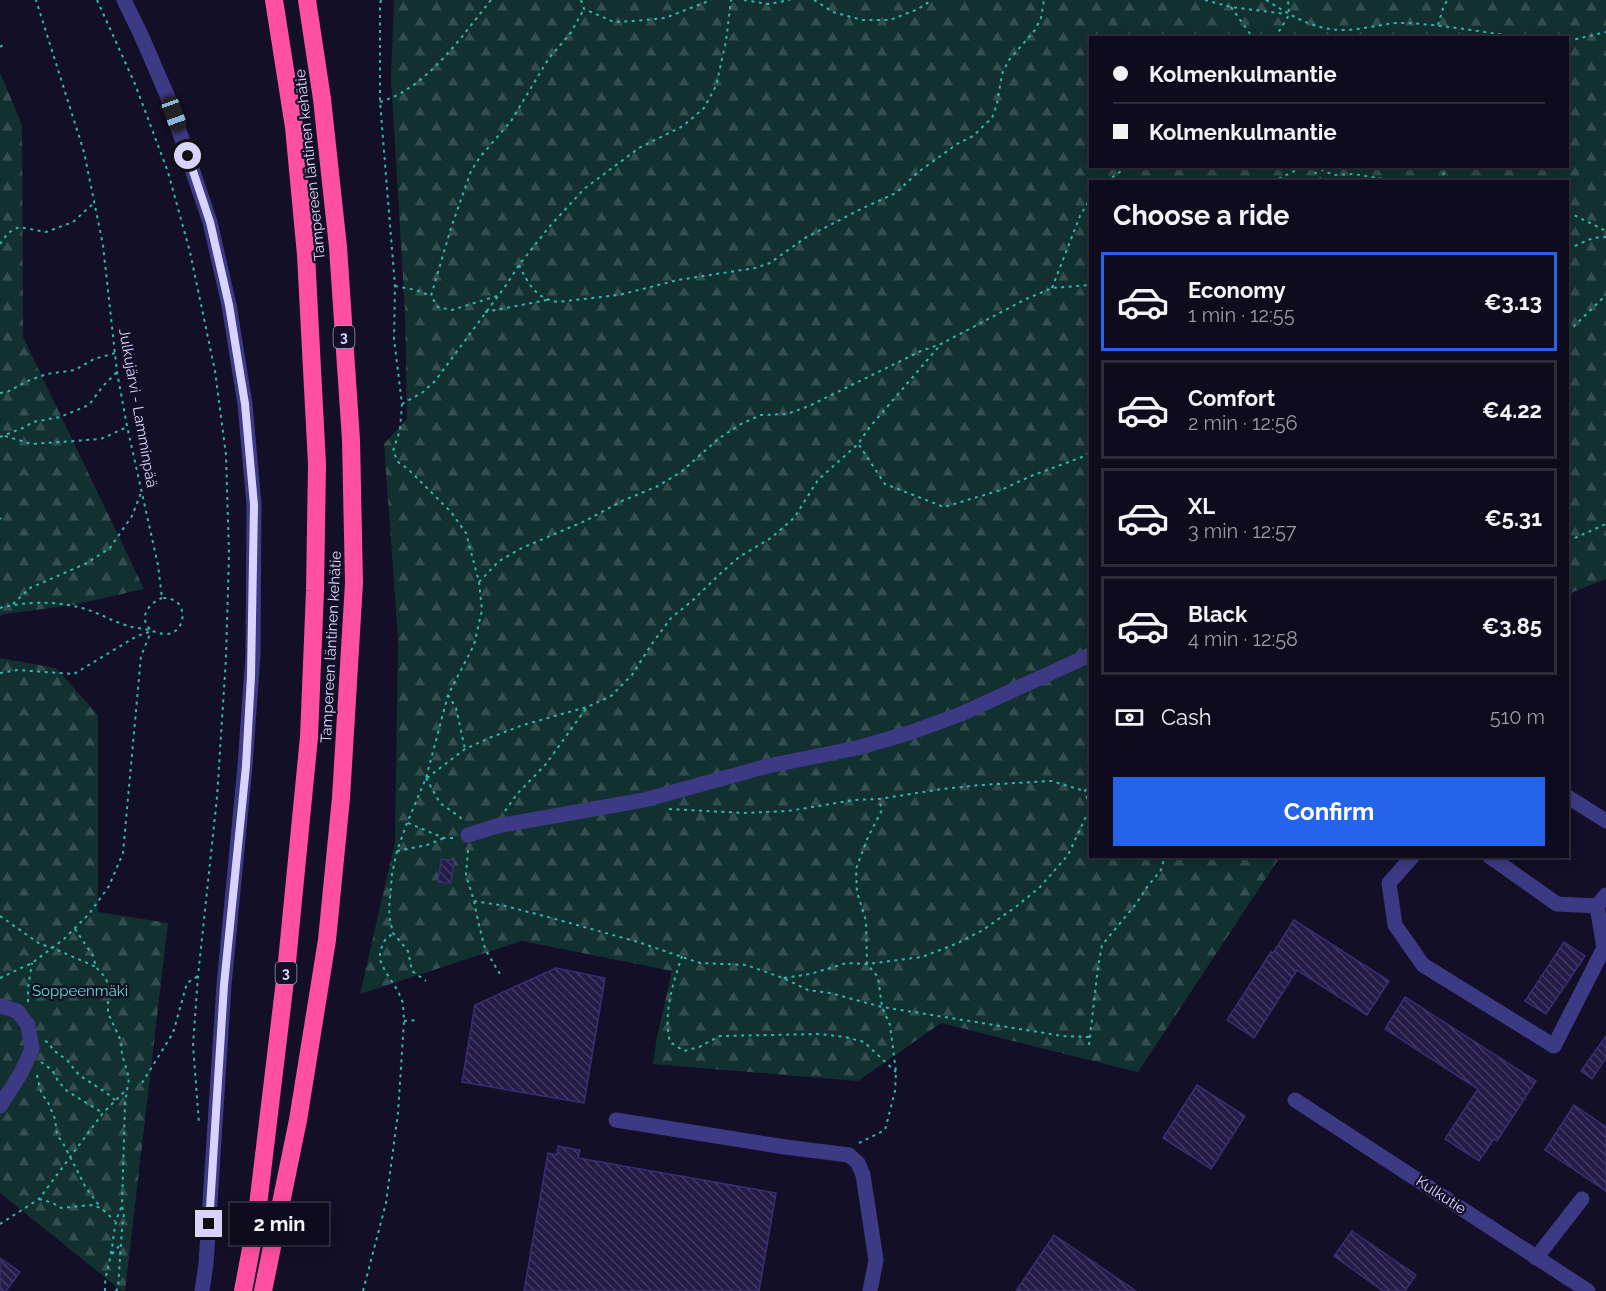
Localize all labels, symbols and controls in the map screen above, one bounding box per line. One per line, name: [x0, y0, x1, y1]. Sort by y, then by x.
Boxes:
text: Kolmenkulmantie: [1149, 61, 1337, 87]
street label: Tampereen läntinen kehätie: [291, 68, 329, 262]
car: [159, 94, 189, 134]
text: Kolmenkulmantie: [1149, 119, 1337, 145]
route start: [174, 142, 201, 169]
text: Choose a ride: [1113, 200, 1289, 231]
icon: car: [1116, 275, 1170, 329]
text: Economy: [1188, 277, 1286, 303]
text: €3.13: [1484, 289, 1542, 315]
text: 1 min · 12:55: [1188, 303, 1295, 327]
road number: 3: [334, 326, 354, 348]
street label: Julkujärvi - Lamminpää: [115, 327, 161, 489]
icon: car: [1116, 383, 1170, 437]
text: Comfort: [1188, 385, 1275, 411]
text: €4.22: [1482, 397, 1542, 423]
text: 2 min · 12:56: [1188, 411, 1298, 435]
icon: car: [1116, 491, 1170, 545]
text: XL: [1188, 493, 1215, 519]
text: €5.31: [1484, 505, 1542, 531]
text: 3 min · 12:57: [1188, 519, 1296, 543]
street label: Tampereen läntinen kehätie: [317, 550, 345, 744]
icon: car: [1116, 599, 1170, 653]
text: Black: [1188, 601, 1247, 627]
text: €3.85: [1482, 613, 1542, 639]
text: 4 min · 12:58: [1188, 627, 1298, 651]
icon: cash: [1113, 701, 1146, 734]
text: Cash: [1161, 704, 1212, 730]
text: 510 m: [1490, 705, 1545, 729]
button: Confirm: [1113, 777, 1545, 846]
road number: 3: [276, 962, 296, 984]
park label: Soppeenmäki: [32, 982, 128, 1000]
street label: Kulkutie: [1412, 1172, 1470, 1218]
callout: 2 min: [230, 1203, 329, 1245]
route end: [195, 1210, 222, 1237]
text: 2 min: [254, 1212, 305, 1236]

